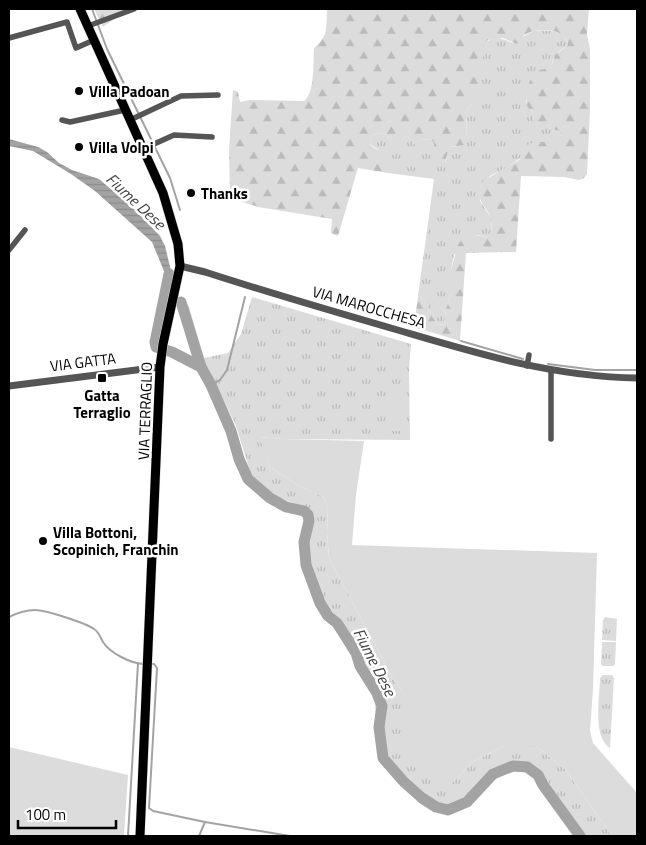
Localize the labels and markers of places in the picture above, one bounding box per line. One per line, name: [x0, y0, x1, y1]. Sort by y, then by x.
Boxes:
place label: Villa Padoan: [89, 80, 170, 103]
marker: Villa Padoan: [73, 85, 85, 97]
place label: Villa Volpi: [89, 136, 154, 159]
marker: Villa Volpi: [73, 141, 85, 153]
place label: Thanks: [201, 182, 248, 205]
marker: Thanks: [185, 187, 197, 199]
marker: Gatta Terraglio: [96, 372, 108, 384]
place label: Gatta Terraglio: [73, 384, 131, 424]
place label: Villa Bottoni, Scopinich, Franchin: [53, 521, 179, 561]
marker: Villa Bottoni, Scopinich, Franchin: [37, 535, 49, 547]

